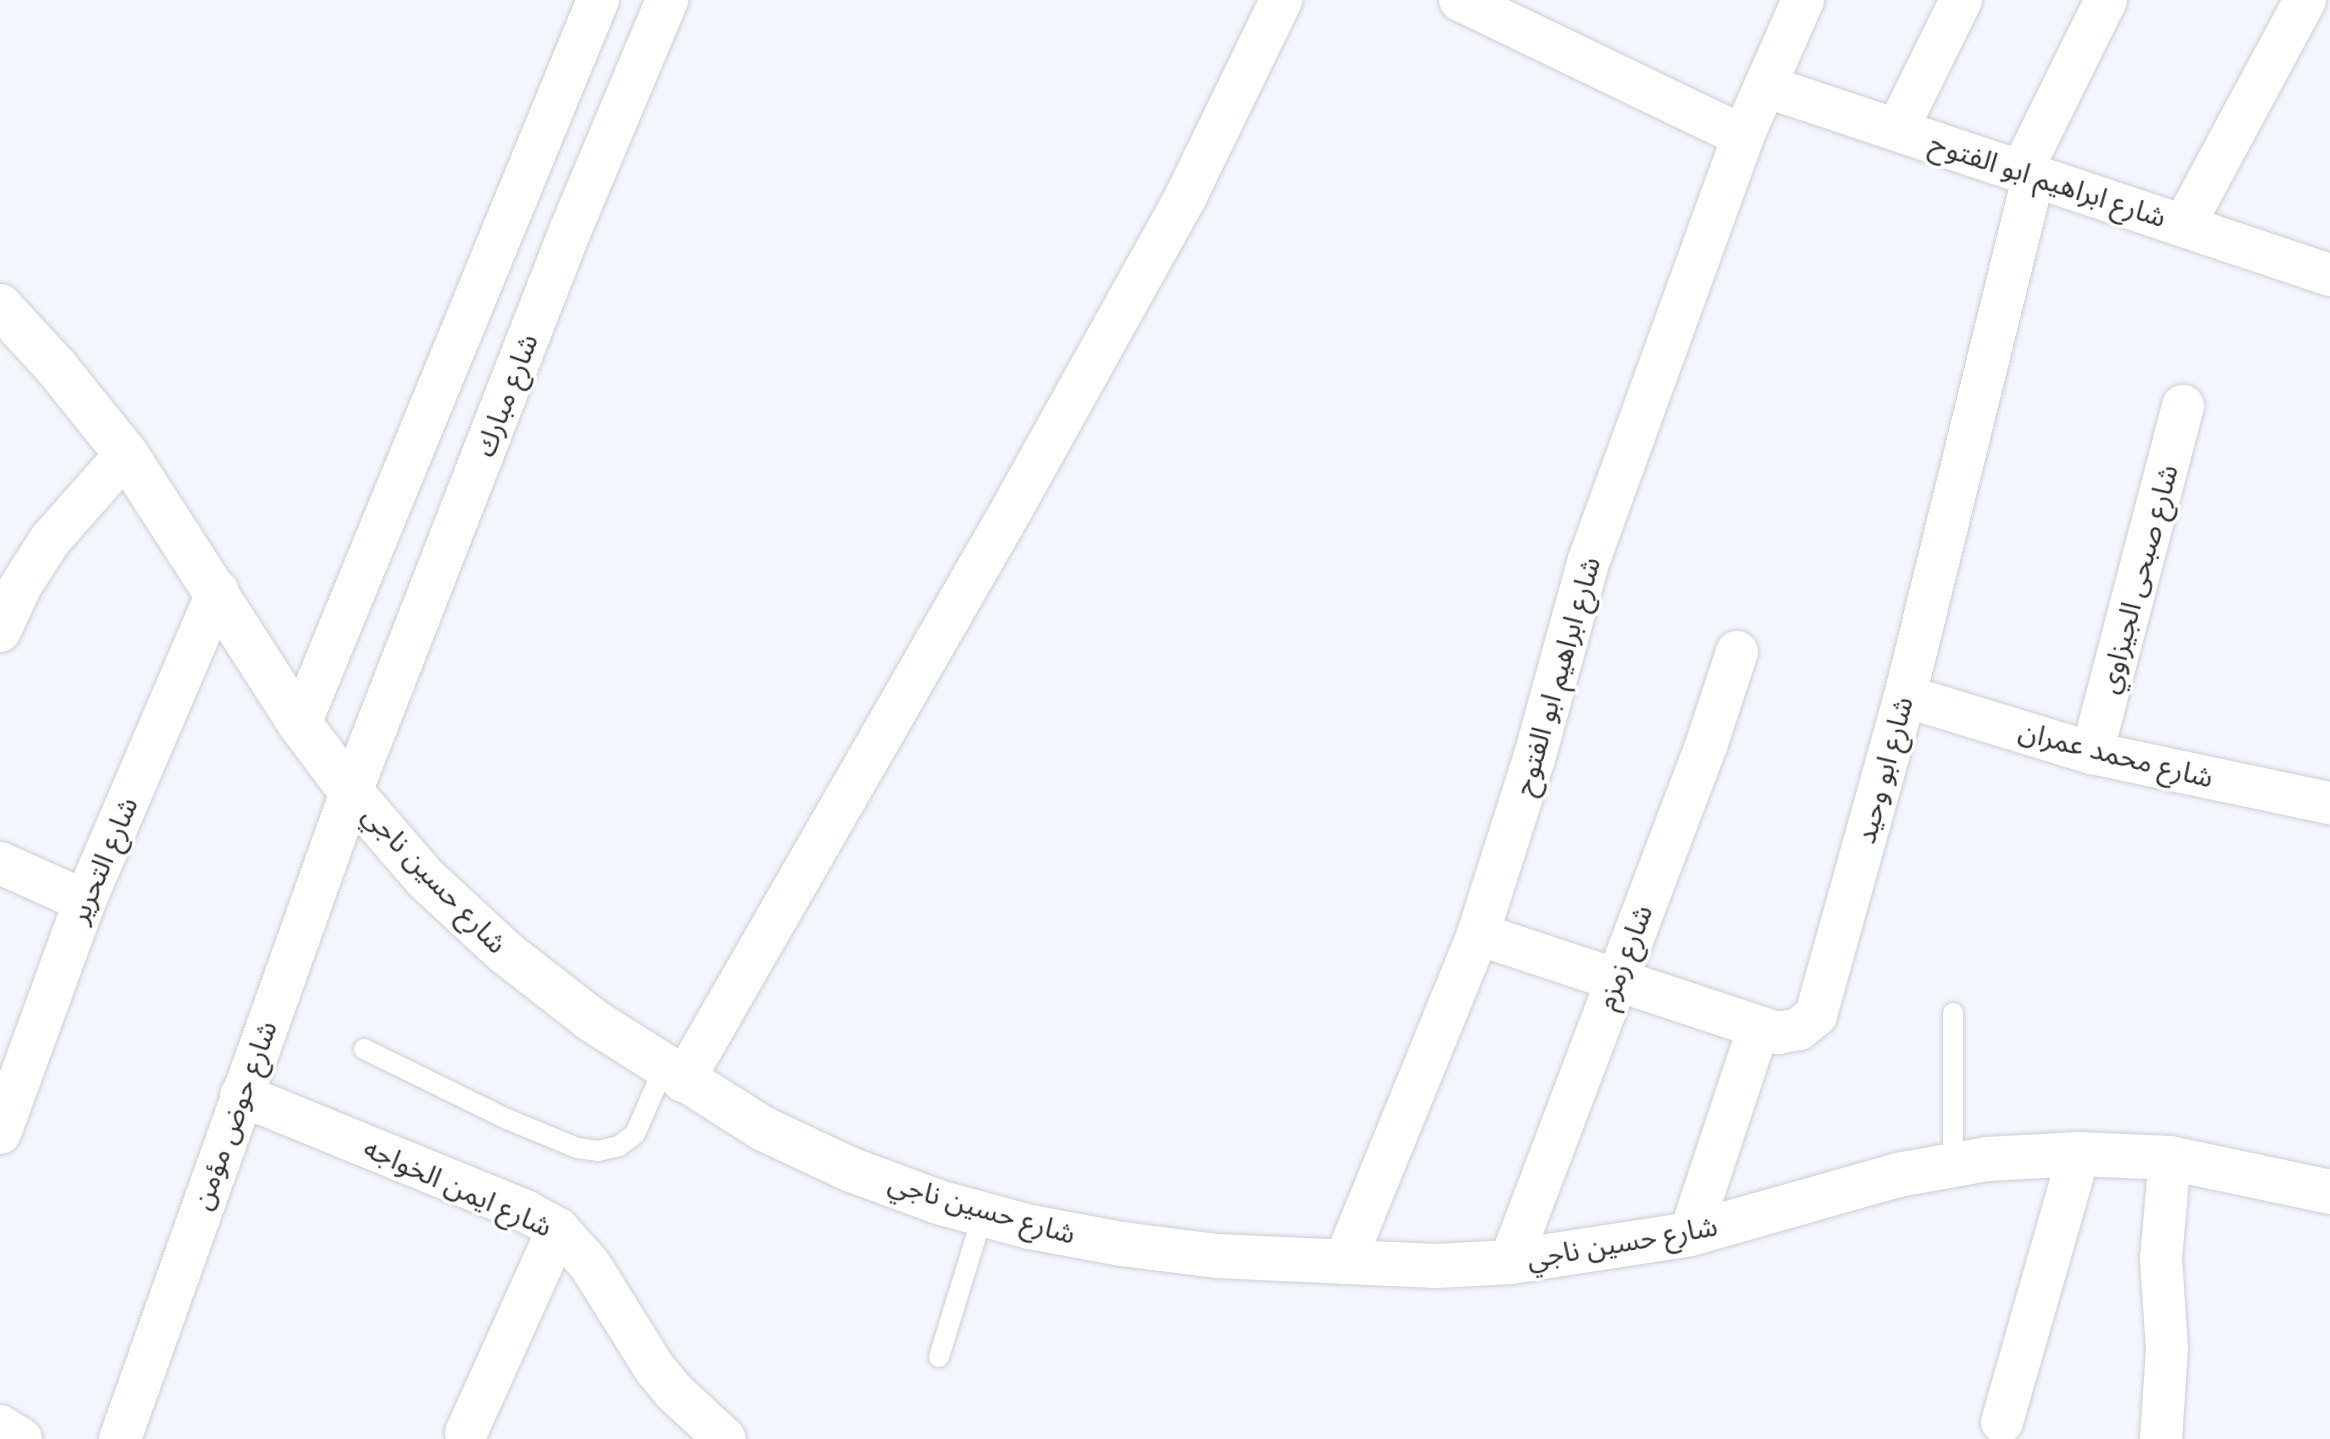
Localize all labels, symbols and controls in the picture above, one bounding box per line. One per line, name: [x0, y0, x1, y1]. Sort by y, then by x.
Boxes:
street label: شارع ابراهيم ابو الفتوح: [1926, 126, 2170, 234]
street label: شارع مبارك: [467, 329, 545, 461]
street label: شارع صبحى الجيزاوي: [2091, 461, 2185, 697]
street label: شارع ابراهيم ابو الفتوح: [1507, 553, 1607, 799]
street label: شارع ابو وحيد: [1848, 693, 1920, 847]
street label: شارع محمد عمران: [2015, 714, 2217, 794]
street label: شارع التحرير: [61, 792, 145, 928]
street label: شارع حسين ناجي: [356, 798, 514, 960]
street label: شارع زمزم: [1589, 900, 1659, 1014]
street label: شارع حوض مؤمن: [184, 1016, 284, 1214]
street label: شارع ايمن الخواجه: [359, 1130, 557, 1244]
street label: شارع حسين ناجي: [885, 1165, 1079, 1251]
street label: شارع حسين ناجي: [1524, 1209, 1720, 1275]

